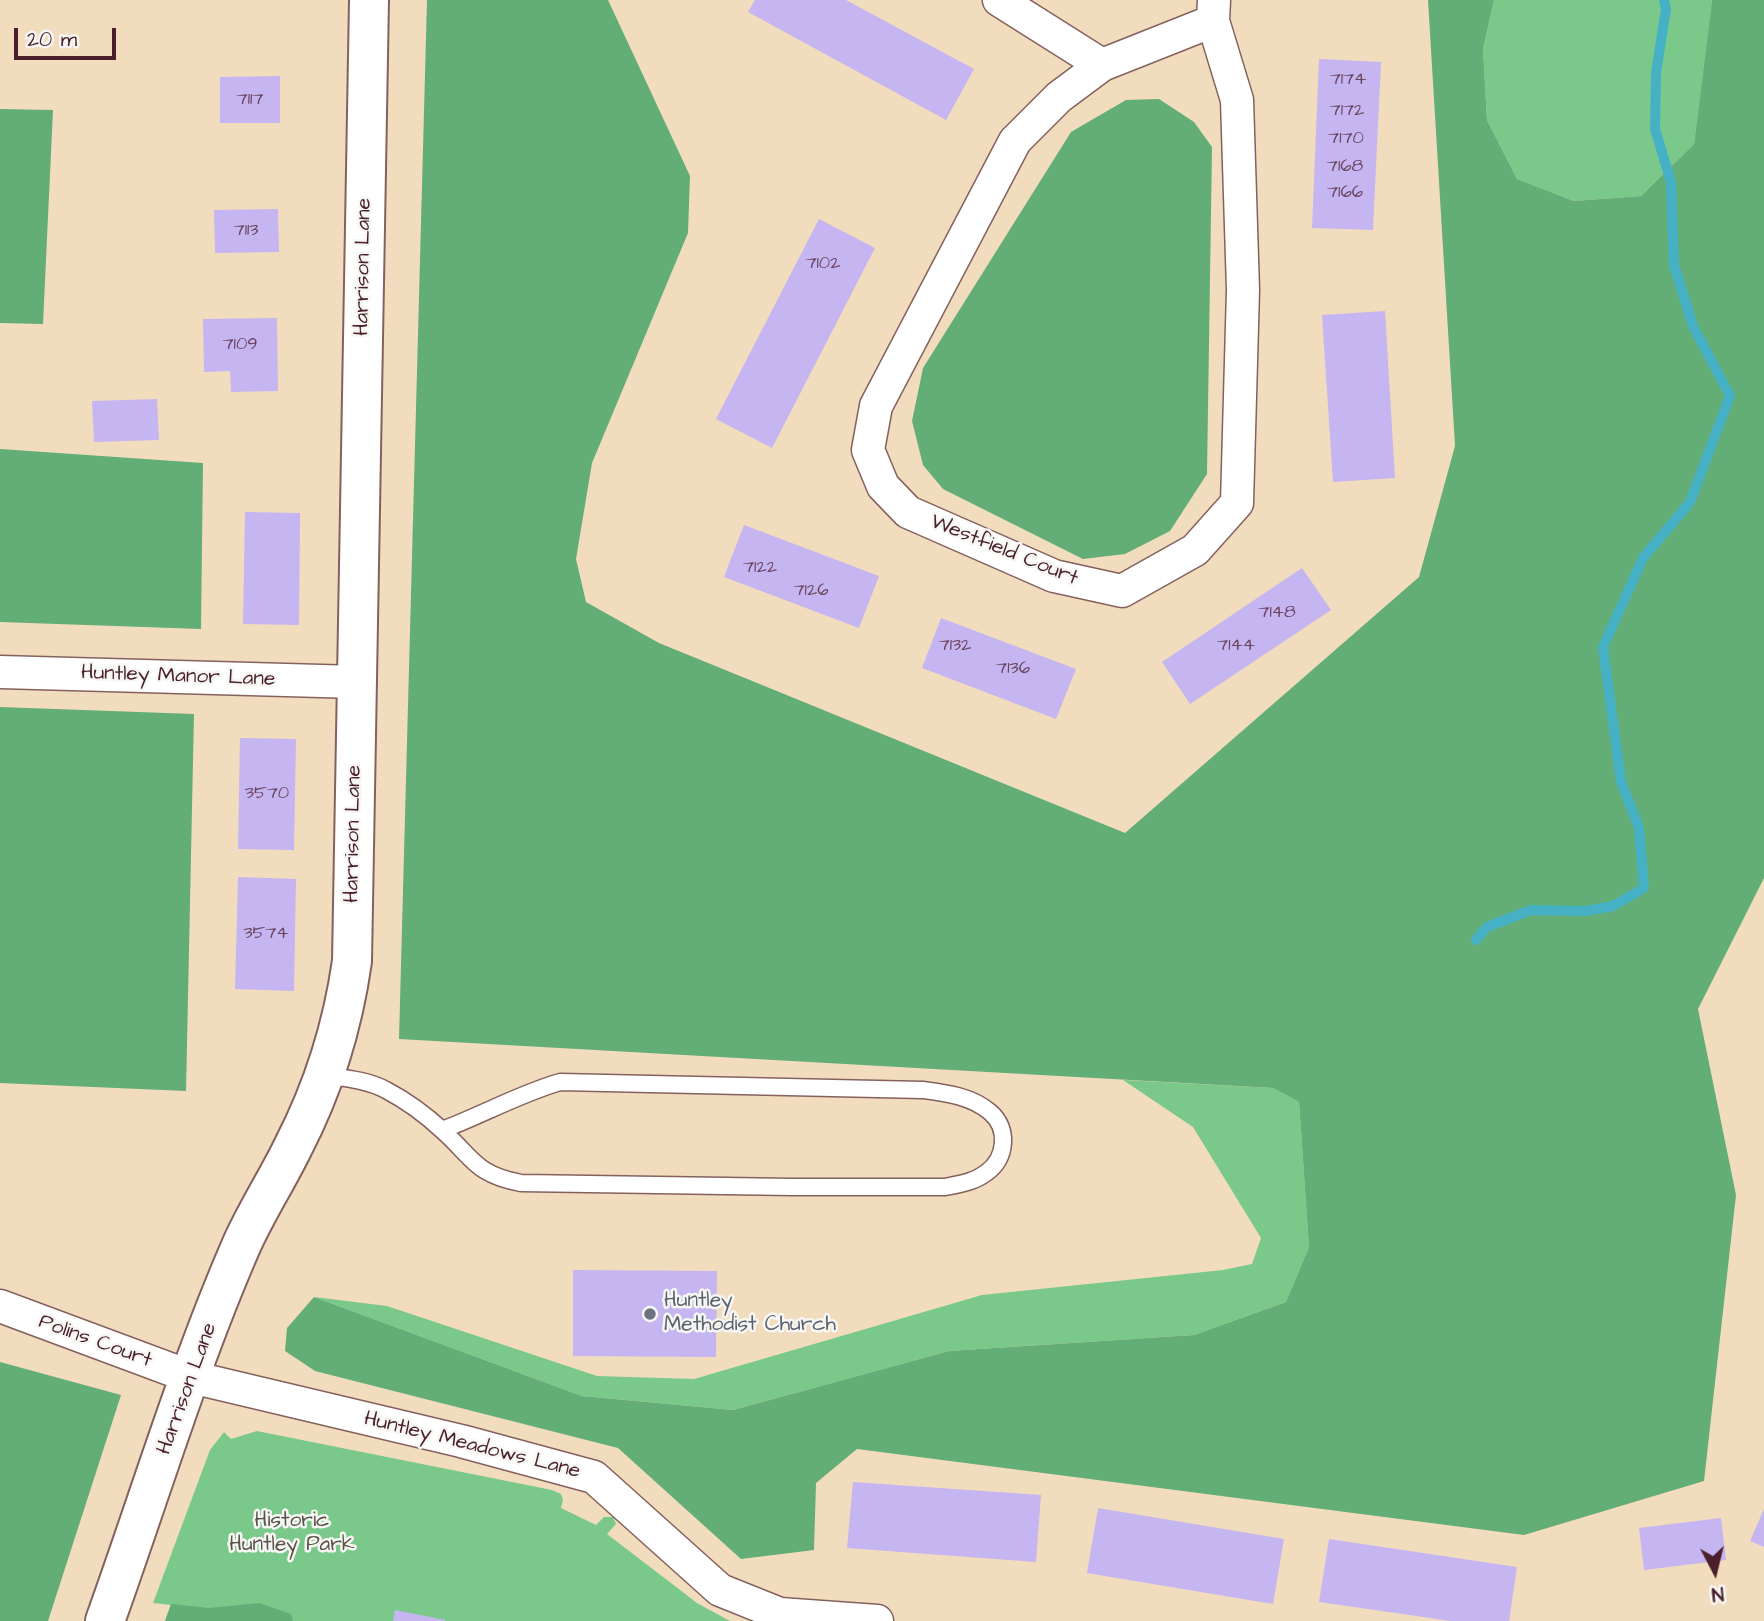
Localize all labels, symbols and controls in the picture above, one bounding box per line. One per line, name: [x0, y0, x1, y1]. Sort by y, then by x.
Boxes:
scale bar: [18, 14, 119, 58]
text: 20 m: [27, 25, 77, 54]
house number: 7174: [1330, 69, 1366, 91]
house number: 7117: [237, 89, 263, 111]
house number: 7172: [1330, 100, 1364, 122]
house number: 7170: [1328, 128, 1364, 150]
house number: 7168: [1327, 156, 1363, 178]
house number: 7166: [1327, 182, 1363, 204]
street label: Harrison Lane: [350, 198, 378, 336]
house number: 7113: [234, 220, 258, 242]
house number: 7102: [805, 253, 841, 275]
house number: 7109: [223, 334, 257, 356]
street label: Westfield Court: [926, 510, 1082, 592]
house number: 7122: [743, 557, 777, 579]
house number: 7126: [794, 580, 828, 602]
house number: 7148: [1258, 602, 1296, 624]
house number: 7132: [939, 635, 971, 657]
house number: 7144: [1217, 635, 1255, 657]
house number: 7136: [996, 658, 1030, 680]
street label: Huntley Manor Lane: [80, 661, 276, 693]
street label: Harrison Lane: [340, 765, 368, 903]
house number: 3570: [245, 783, 289, 805]
house number: 3574: [243, 923, 289, 945]
place label: Huntley Methodist Church: [664, 1289, 836, 1339]
marker: Huntley Methodist Church: [642, 1306, 658, 1322]
street label: Polins Court: [35, 1310, 155, 1374]
street label: Harrison Lane: [153, 1320, 223, 1458]
street label: Huntley Meadows Lane: [361, 1407, 583, 1485]
park label: Historic Huntley Park: [229, 1509, 355, 1559]
north arrow: [1680, 1537, 1750, 1607]
text: N: [1710, 1579, 1725, 1607]

